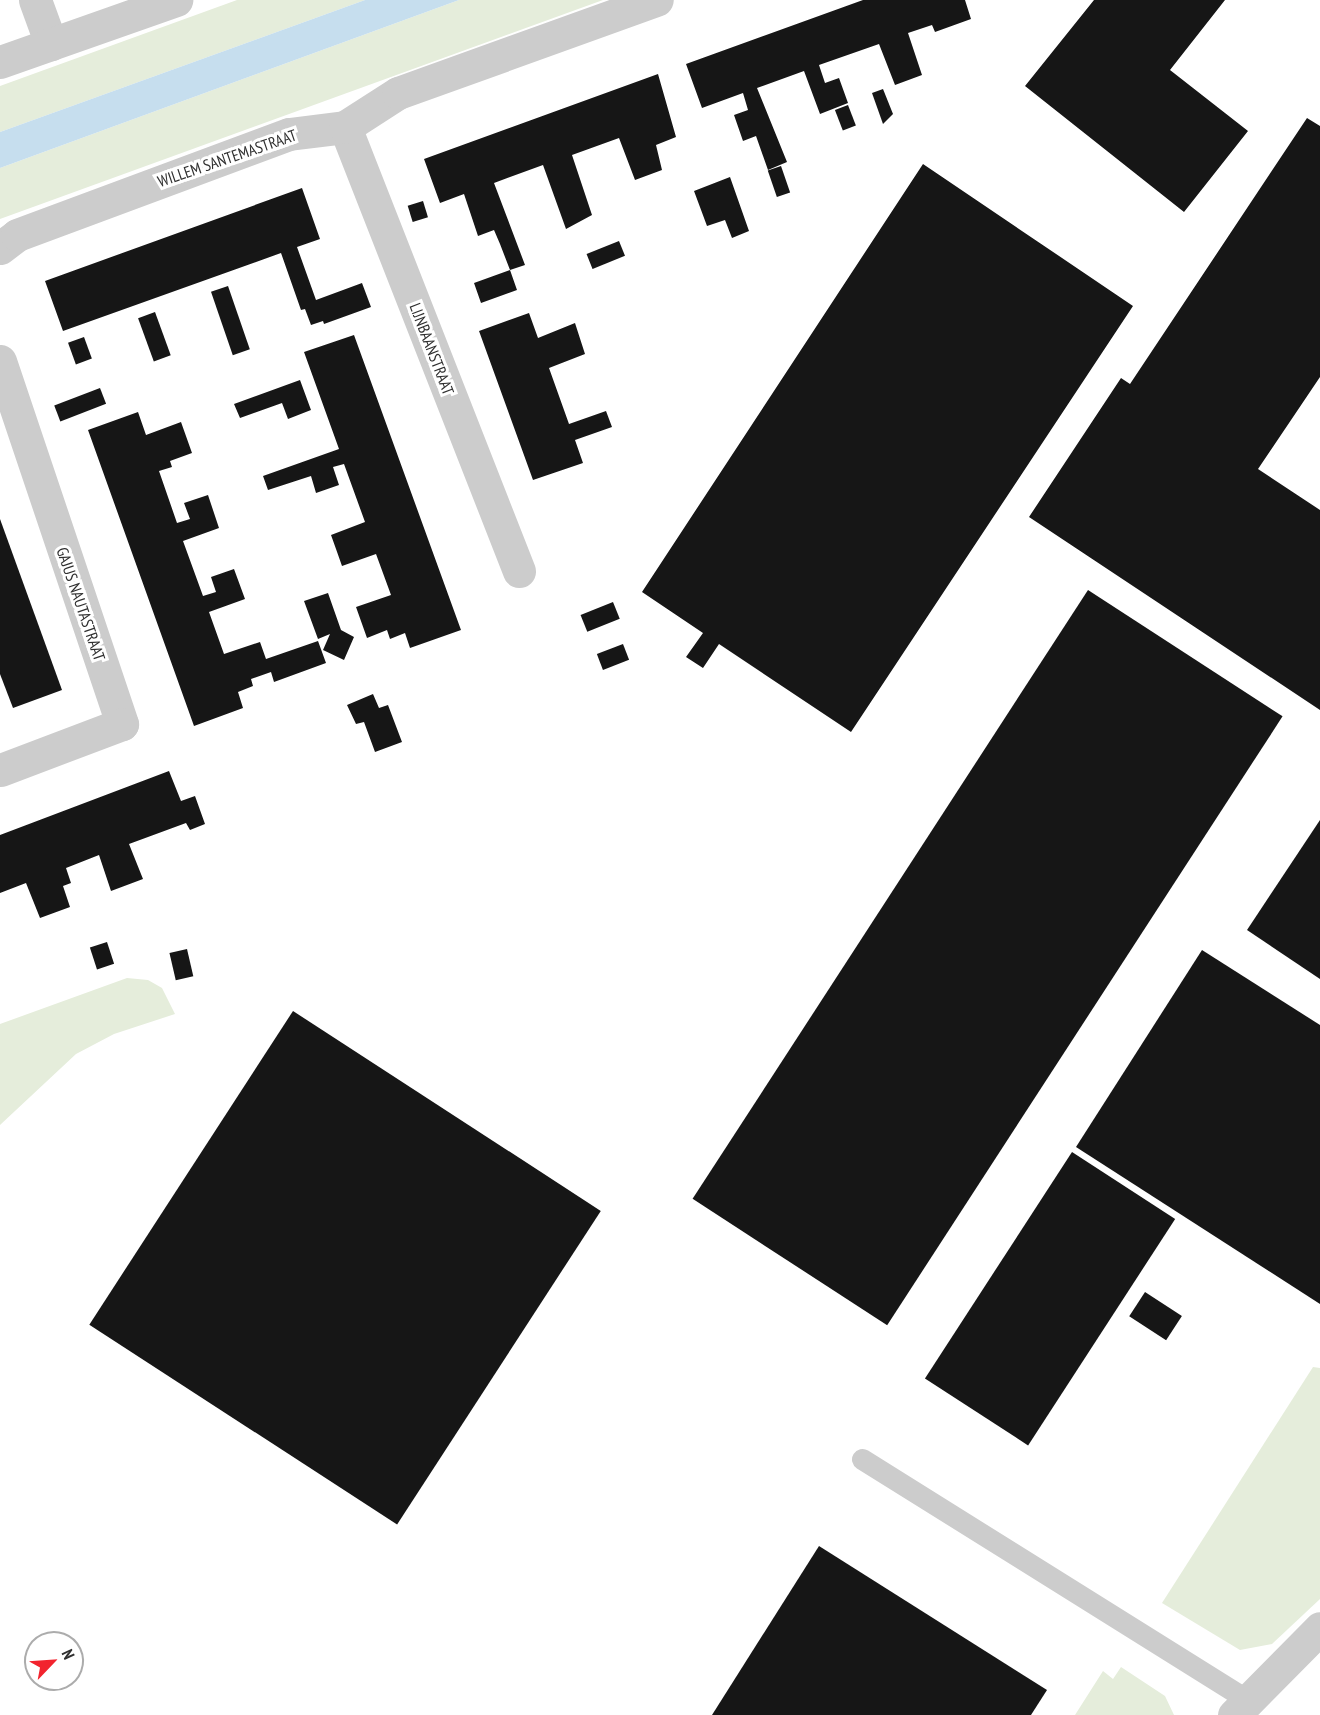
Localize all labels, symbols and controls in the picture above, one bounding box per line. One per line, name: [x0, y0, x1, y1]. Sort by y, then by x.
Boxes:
street label: WILLEM SANTEMASTRAAT: [155, 125, 299, 191]
street label: LIJNBAANSTRAAT: [406, 300, 458, 398]
street label: GAJUS NAUTASTRAAT: [53, 545, 109, 663]
north arrow: [24, 1631, 84, 1691]
text: N: [58, 1646, 79, 1662]

